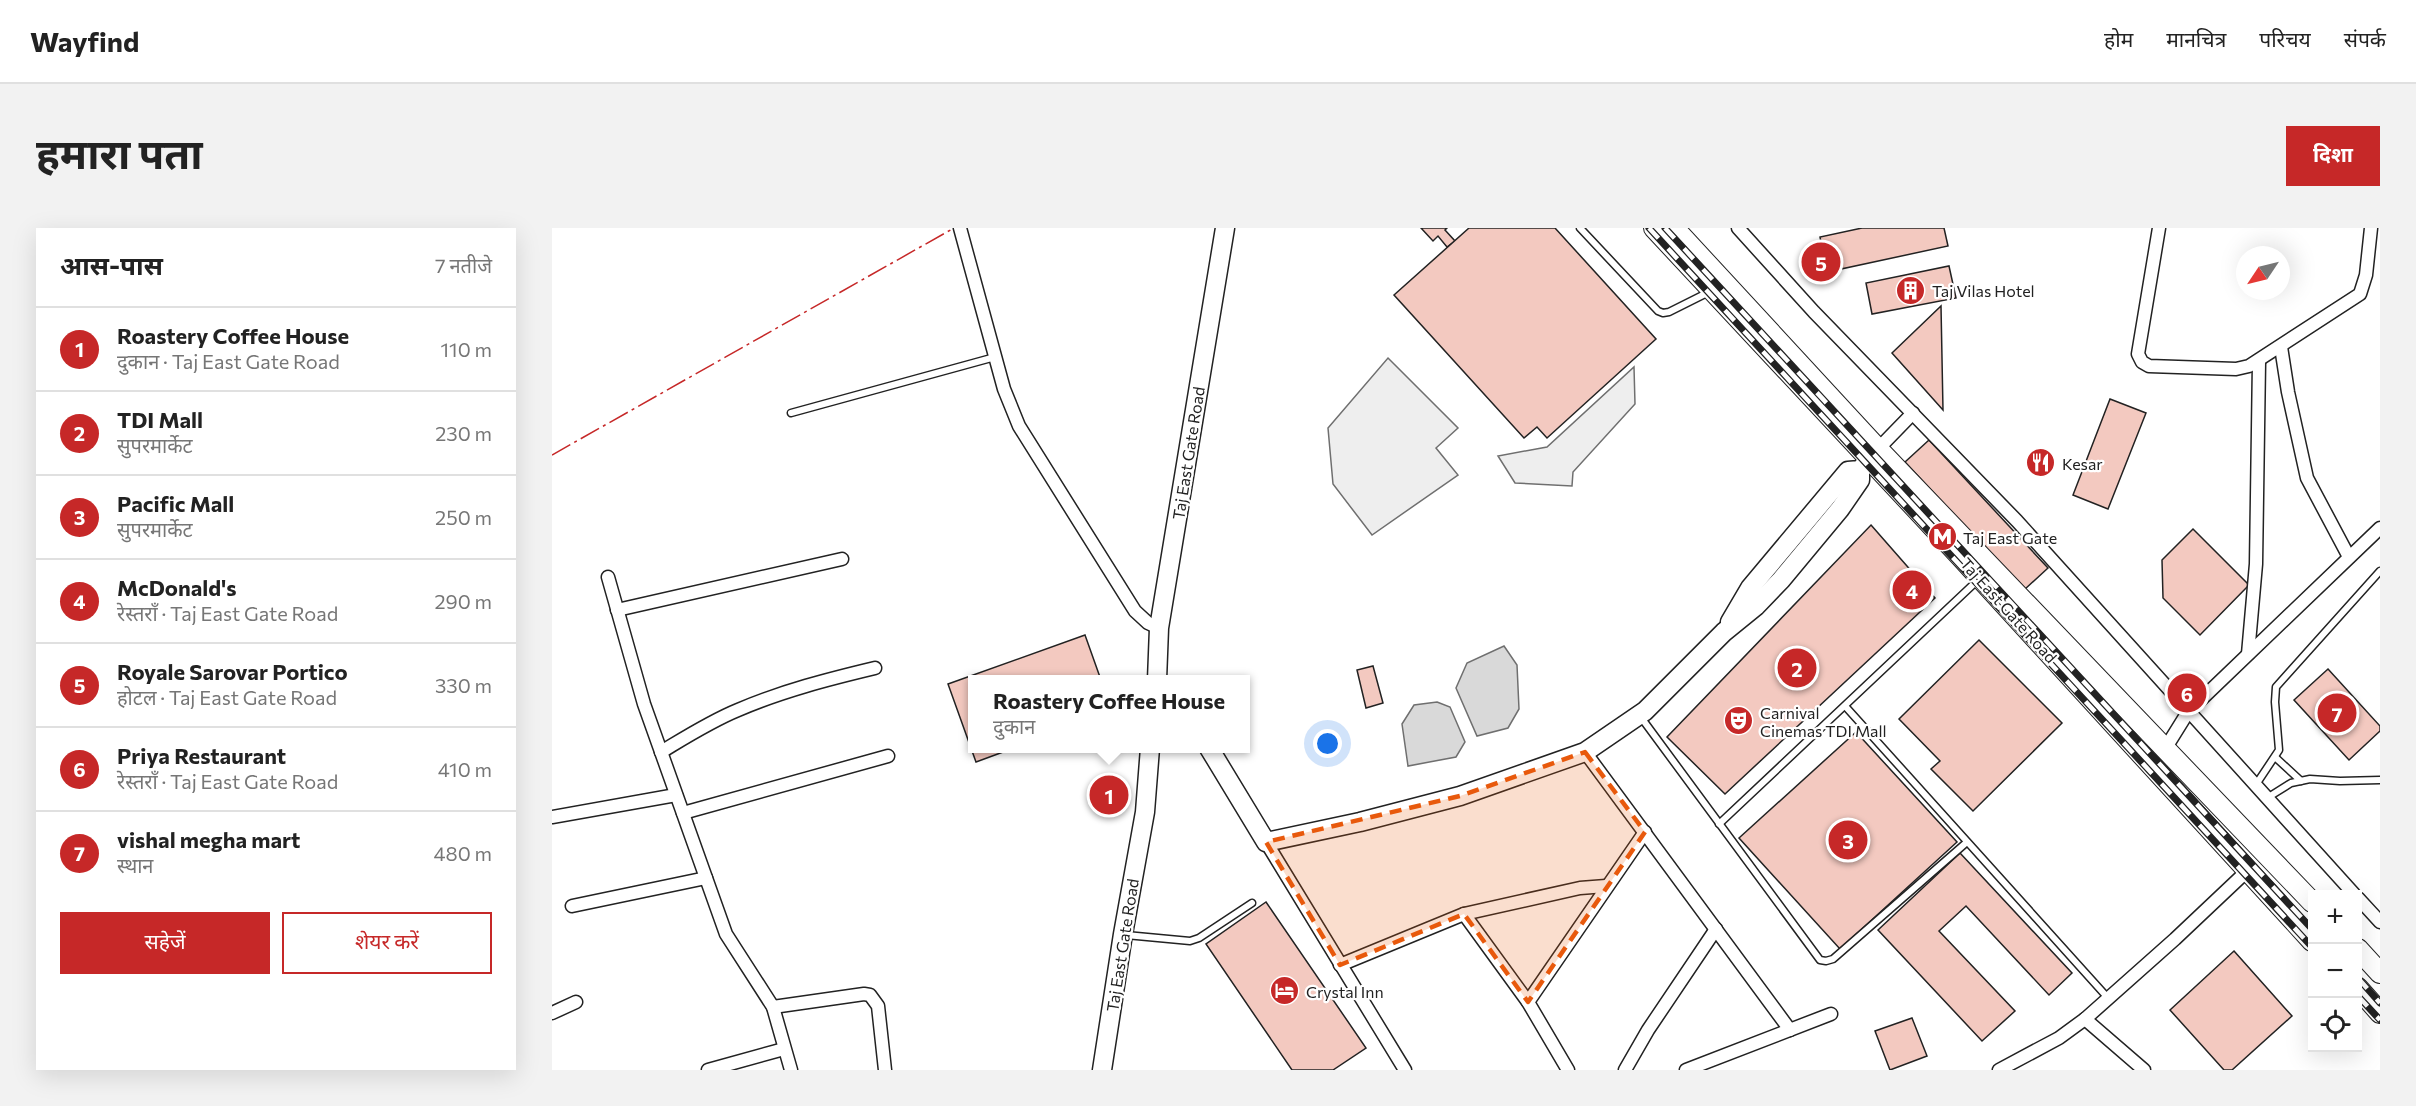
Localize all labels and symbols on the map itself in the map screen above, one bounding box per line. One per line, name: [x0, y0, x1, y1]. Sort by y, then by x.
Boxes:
pin: 5: [1802, 240, 1840, 285]
north arrow: [2236, 246, 2290, 300]
building icon: Taj Vilas Hotel: [1895, 274, 1927, 306]
place label: Taj Vilas Hotel: [1932, 281, 2035, 300]
street label: Taj East Gate Road: [1168, 385, 1208, 521]
restaurant icon: Kesar: [2025, 447, 2057, 479]
place label: Kesar: [2062, 454, 2103, 473]
metro station icon: Taj East Gate: [1926, 521, 1958, 553]
place label: Taj East Gate: [1963, 528, 2057, 547]
street label: Taj East Gate Road: [1957, 554, 2061, 666]
pin: 4: [1892, 568, 1932, 613]
pin: 2: [1778, 646, 1816, 690]
pin: 6: [2168, 670, 2206, 716]
pin: 7: [2318, 690, 2356, 736]
place label: Carnival Cinemas TDI Mall: [1760, 703, 1887, 740]
theatre icon: Carnival Cinemas TDI Mall: [1723, 705, 1755, 737]
your location: [1313, 729, 1342, 758]
pin: 1: [1090, 772, 1128, 818]
pin: 3: [1828, 818, 1868, 862]
street label: Taj East Gate Road: [1102, 877, 1142, 1013]
hotel icon: Crystal Inn: [1269, 975, 1301, 1007]
place label: Crystal Inn: [1306, 982, 1384, 1001]

